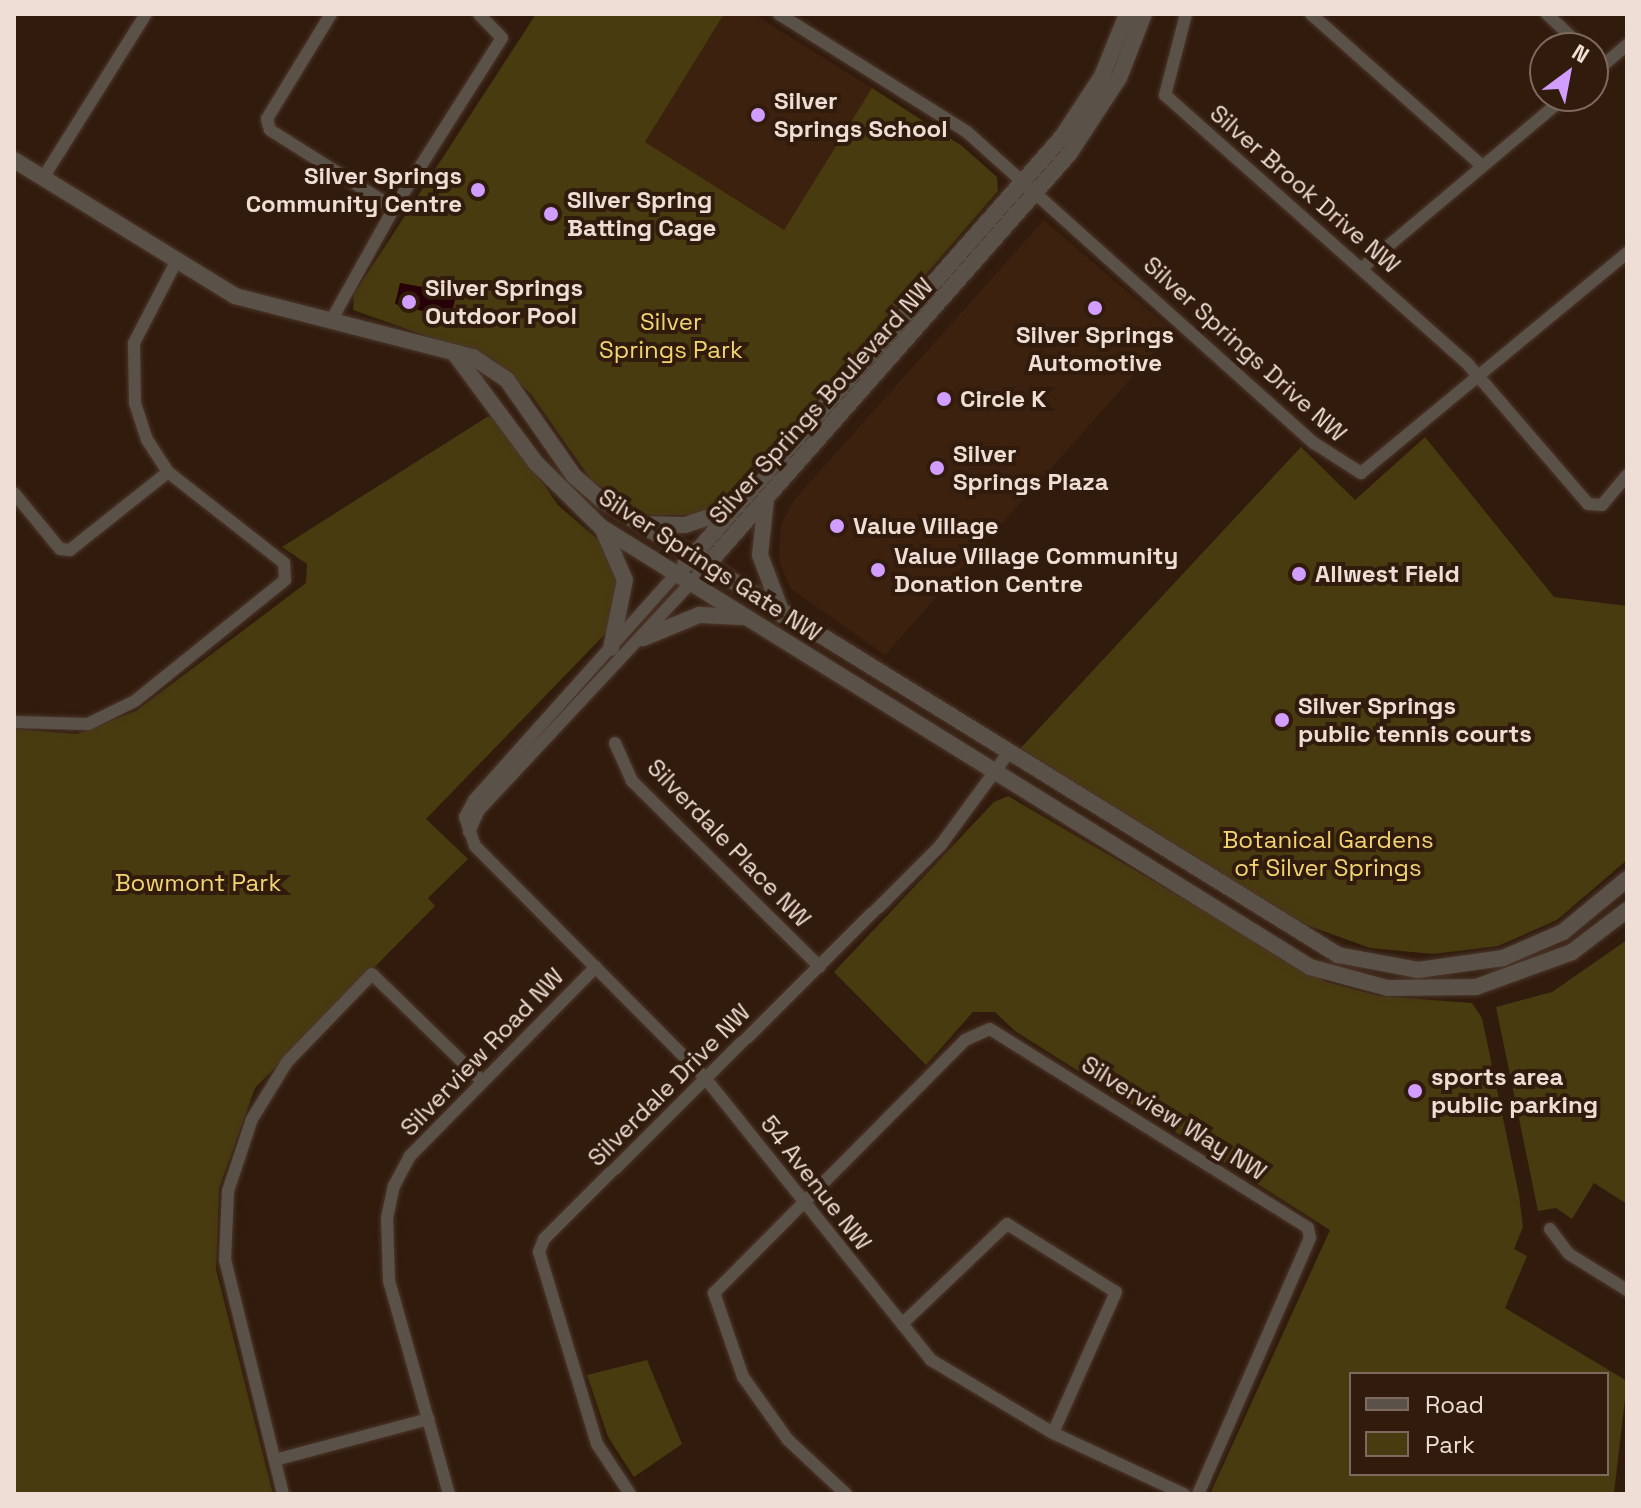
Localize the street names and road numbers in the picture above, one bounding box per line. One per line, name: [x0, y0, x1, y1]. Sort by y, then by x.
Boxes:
street label: Silver Brook Drive NW: [1204, 99, 1406, 279]
street label: Silver Springs Drive NW: [1138, 250, 1352, 448]
street label: Silver Springs Boulevard NW: [703, 272, 939, 530]
street label: Silver Springs Gate NW: [593, 482, 827, 648]
street label: Silverdale Place NW: [641, 753, 817, 933]
street label: Silverview Road NW: [394, 962, 570, 1142]
street label: Silverdale Drive NW: [582, 998, 756, 1172]
street label: Silverview Way NW: [1076, 1050, 1272, 1186]
street label: 54 Avenue NW: [754, 1110, 878, 1256]

